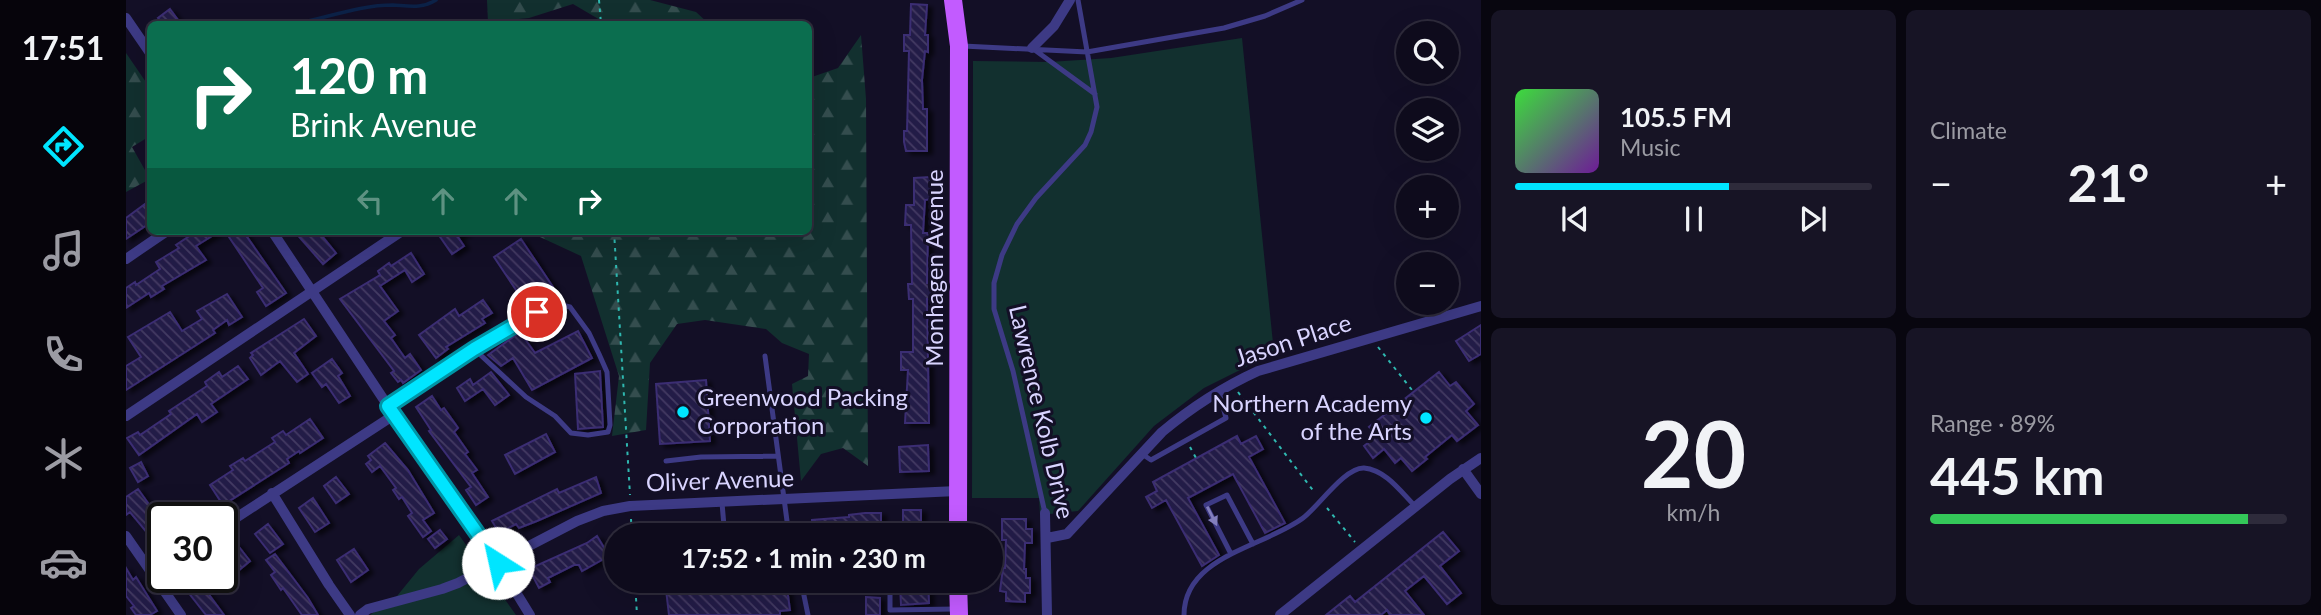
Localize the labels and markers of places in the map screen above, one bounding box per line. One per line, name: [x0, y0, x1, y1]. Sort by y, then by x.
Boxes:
pin: [507, 282, 567, 342]
place label: Greenwood Packing Corporation: [697, 382, 908, 439]
place label: Northern Academy of the Arts: [1212, 388, 1413, 445]
marker: Greenwood Packing Corporation: [675, 404, 691, 420]
marker: Northern Academy of the Arts: [1418, 410, 1434, 426]

